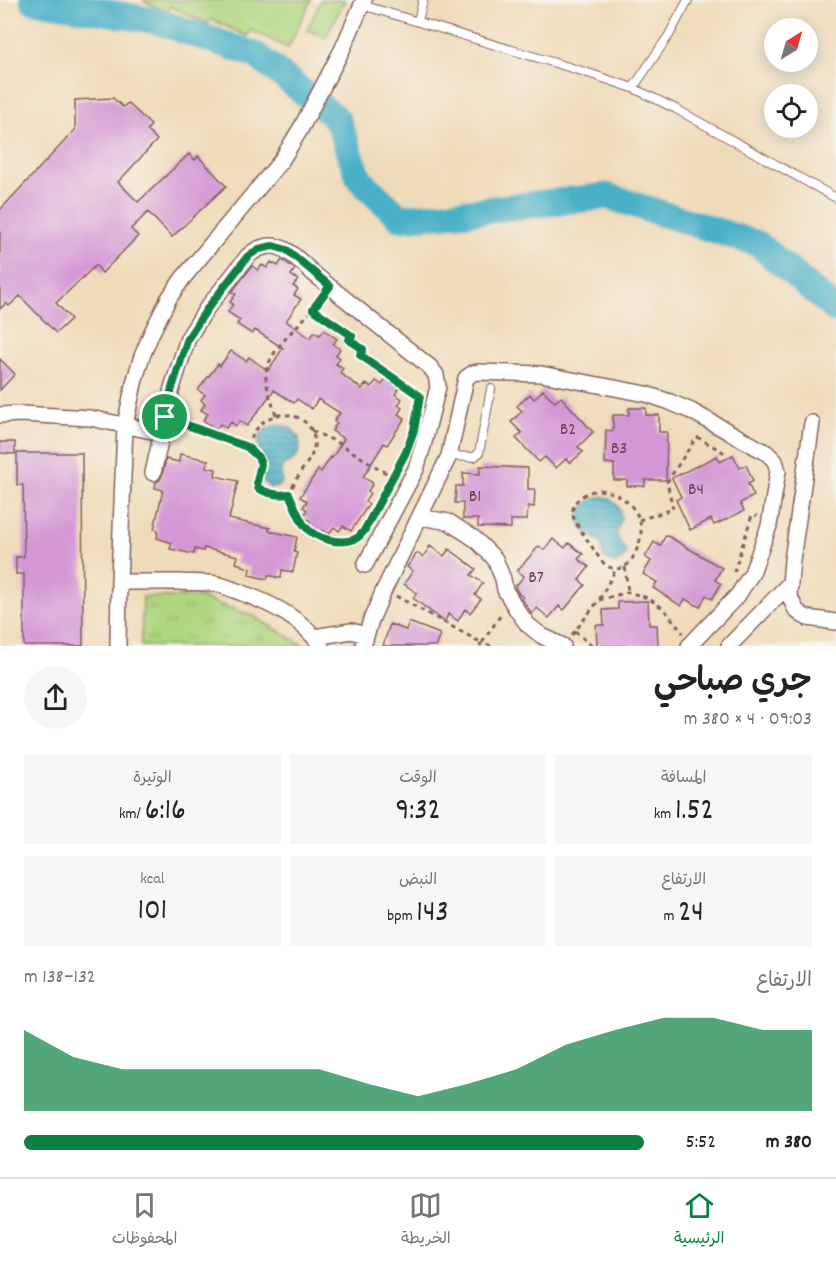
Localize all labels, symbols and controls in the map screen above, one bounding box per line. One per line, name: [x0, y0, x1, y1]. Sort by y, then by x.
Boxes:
north arrow: [764, 18, 818, 72]
map controls: [764, 18, 818, 138]
button: locate: [764, 84, 818, 138]
pin: [139, 391, 190, 442]
icon: arrive: [148, 400, 181, 433]
house number: B2: [560, 418, 576, 443]
house number: B3: [611, 437, 627, 462]
house number: B4: [688, 478, 704, 503]
house number: B1: [469, 485, 481, 510]
house number: B7: [528, 566, 544, 591]
text: جري صباحي: [654, 660, 812, 707]
button: share: [24, 666, 87, 729]
text: 09:03 · 4 × 380 m: [684, 706, 812, 734]
text: الوتيرة: [133, 767, 172, 790]
text: الوقت: [399, 767, 437, 790]
text: المسافة: [661, 767, 706, 790]
text: 6:16: [145, 791, 186, 834]
text: 9:32: [395, 791, 441, 834]
text: 1.52: [675, 791, 714, 834]
text: /km: [119, 803, 145, 826]
text: km: [654, 803, 675, 826]
text: kcal: [140, 868, 165, 891]
text: النبض: [399, 869, 437, 892]
text: الارتفاع: [661, 869, 706, 892]
text: 101: [138, 891, 167, 934]
text: 143: [416, 893, 449, 936]
text: 24: [678, 893, 704, 936]
text: bpm: [387, 905, 416, 928]
text: m: [664, 905, 678, 928]
text: 132–138 m: [24, 964, 96, 992]
text: الارتفاع: [756, 968, 812, 996]
text: 5:52: [685, 1129, 716, 1157]
text: 380 m: [766, 1129, 812, 1157]
tab: المحفوظات: [112, 1189, 178, 1252]
tab: الخريطة: [401, 1189, 451, 1252]
tab: الرئيسية: [674, 1189, 724, 1252]

